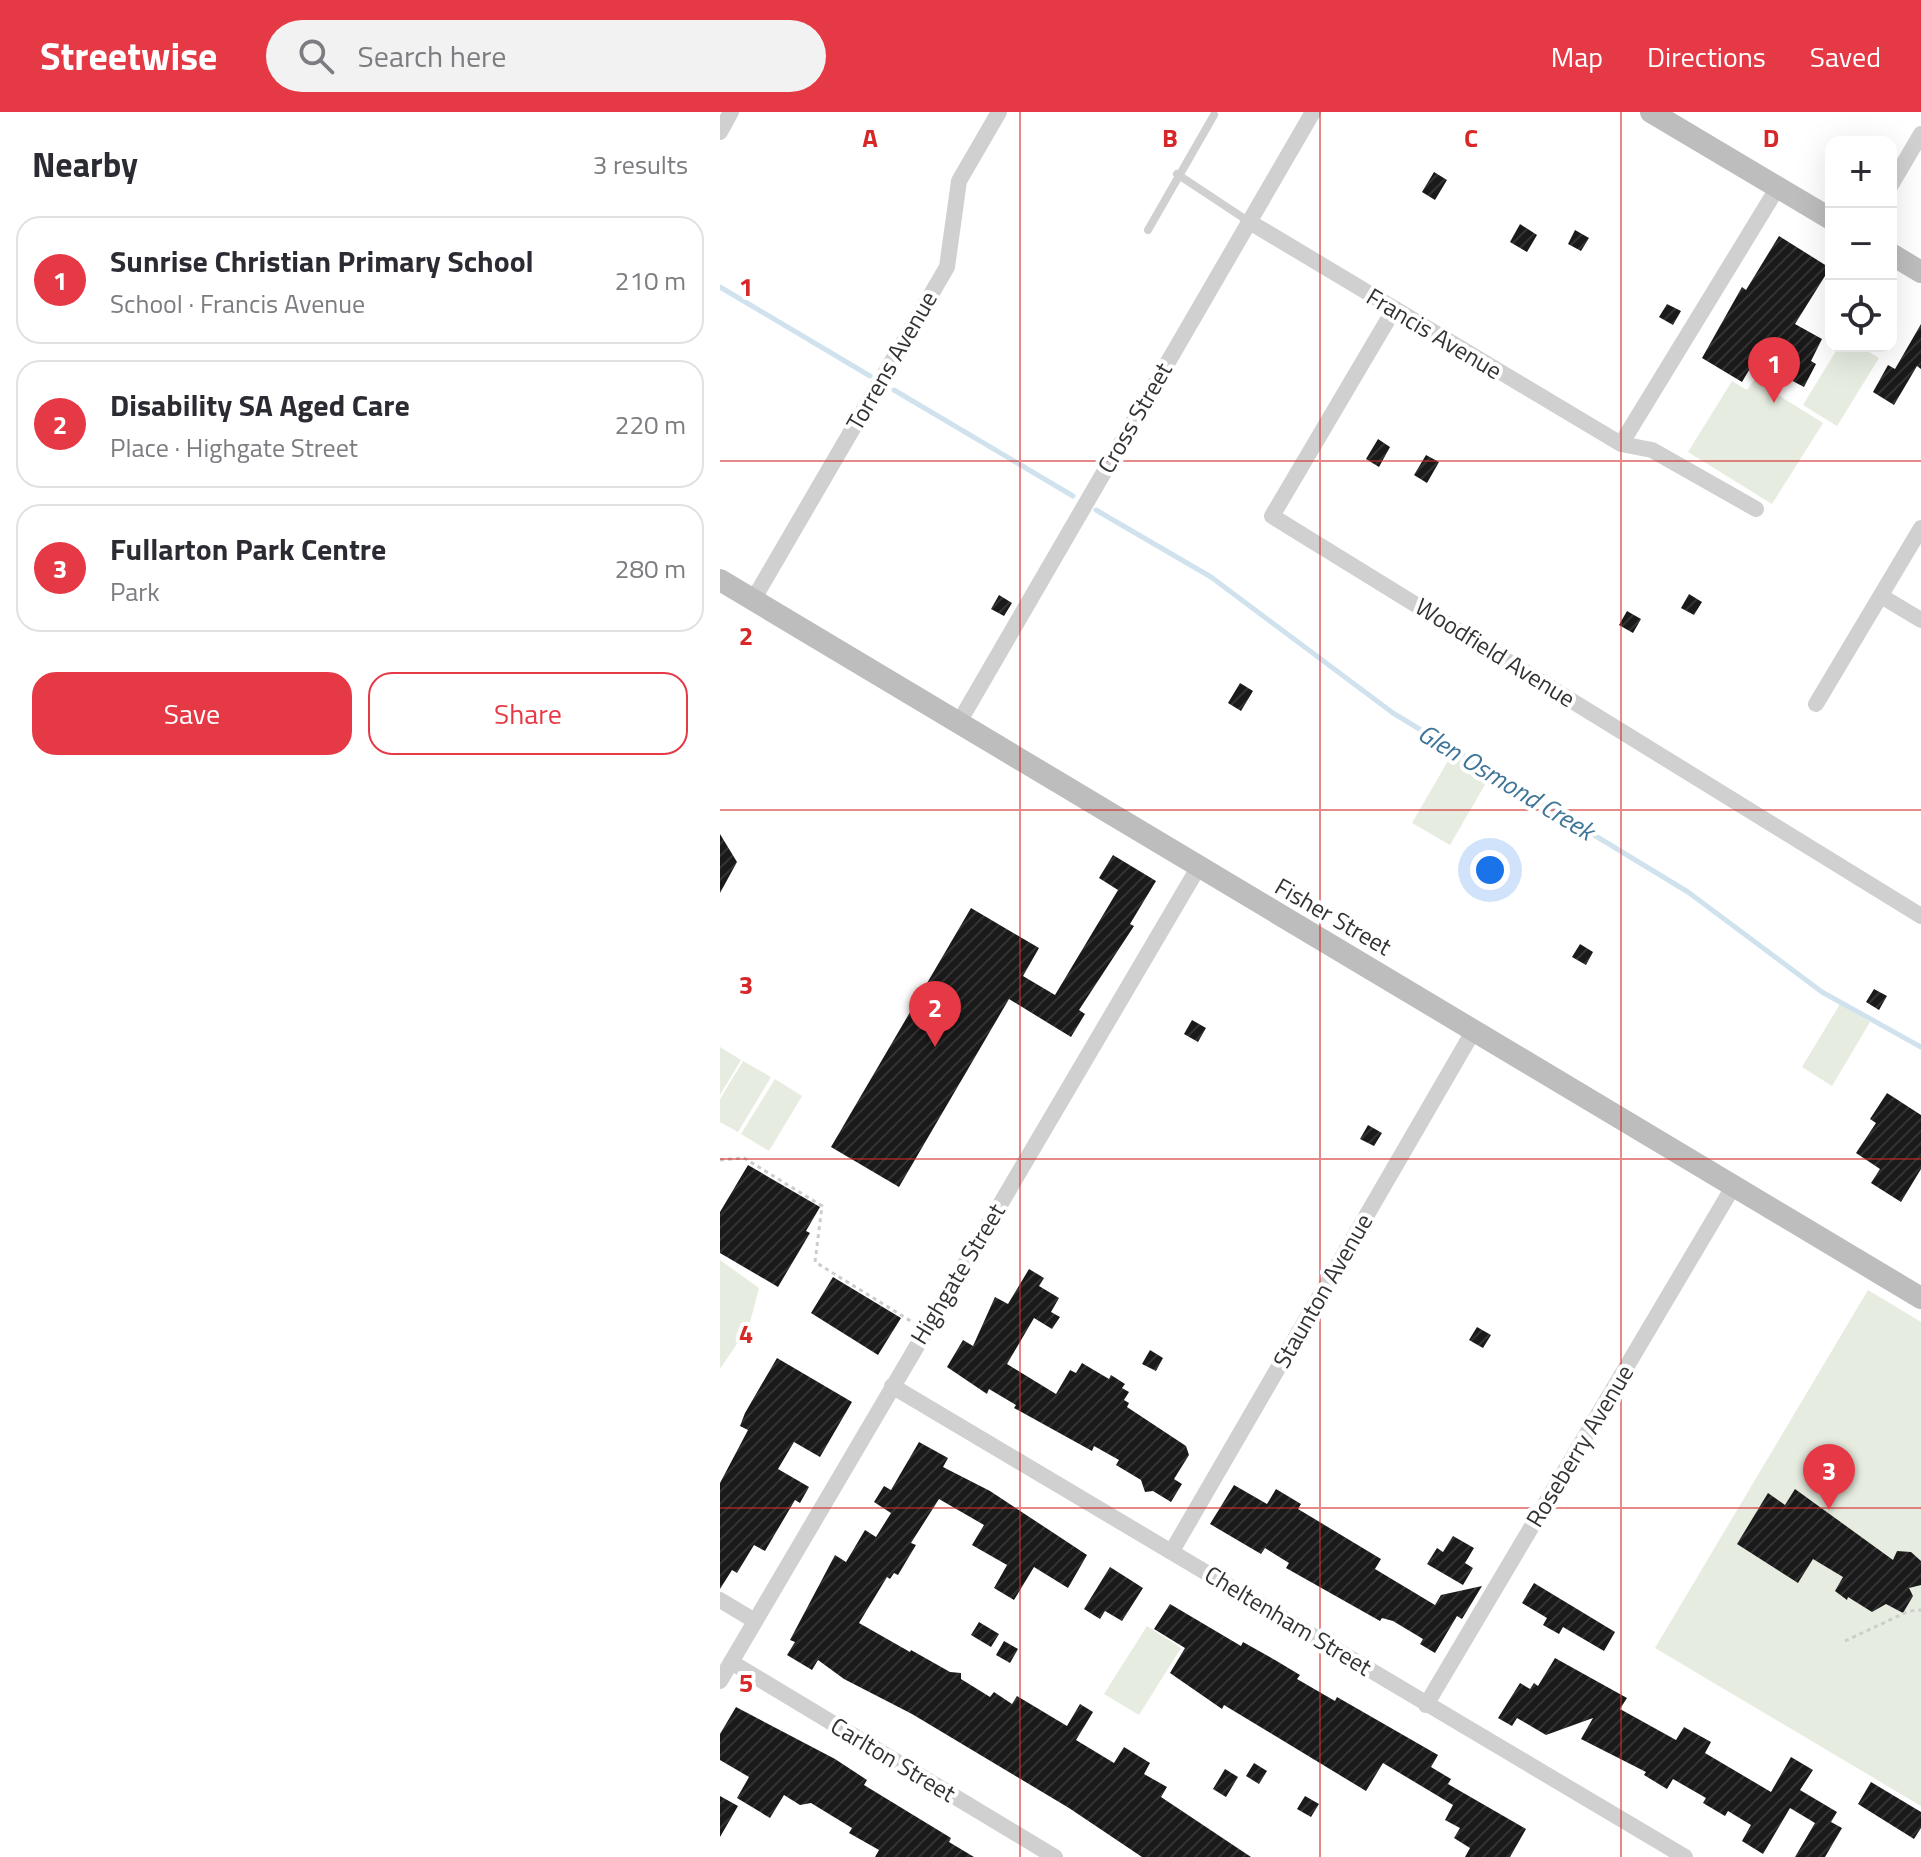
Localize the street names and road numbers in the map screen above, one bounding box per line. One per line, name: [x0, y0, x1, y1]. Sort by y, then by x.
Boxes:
street label: Francis Avenue: [1360, 278, 1509, 388]
street label: Torrens Avenue: [837, 284, 946, 437]
street label: Cross Street: [1088, 355, 1181, 480]
street label: Woodfield Avenue: [1409, 588, 1583, 716]
street label: Fisher Street: [1268, 868, 1399, 964]
street label: Highgate Street: [901, 1196, 1014, 1351]
street label: Staunton Avenue: [1263, 1207, 1381, 1374]
street label: Roseberry Avenue: [1516, 1357, 1642, 1534]
street label: Cheltenham Street: [1198, 1556, 1379, 1685]
street label: Carlton Street: [824, 1708, 963, 1811]

